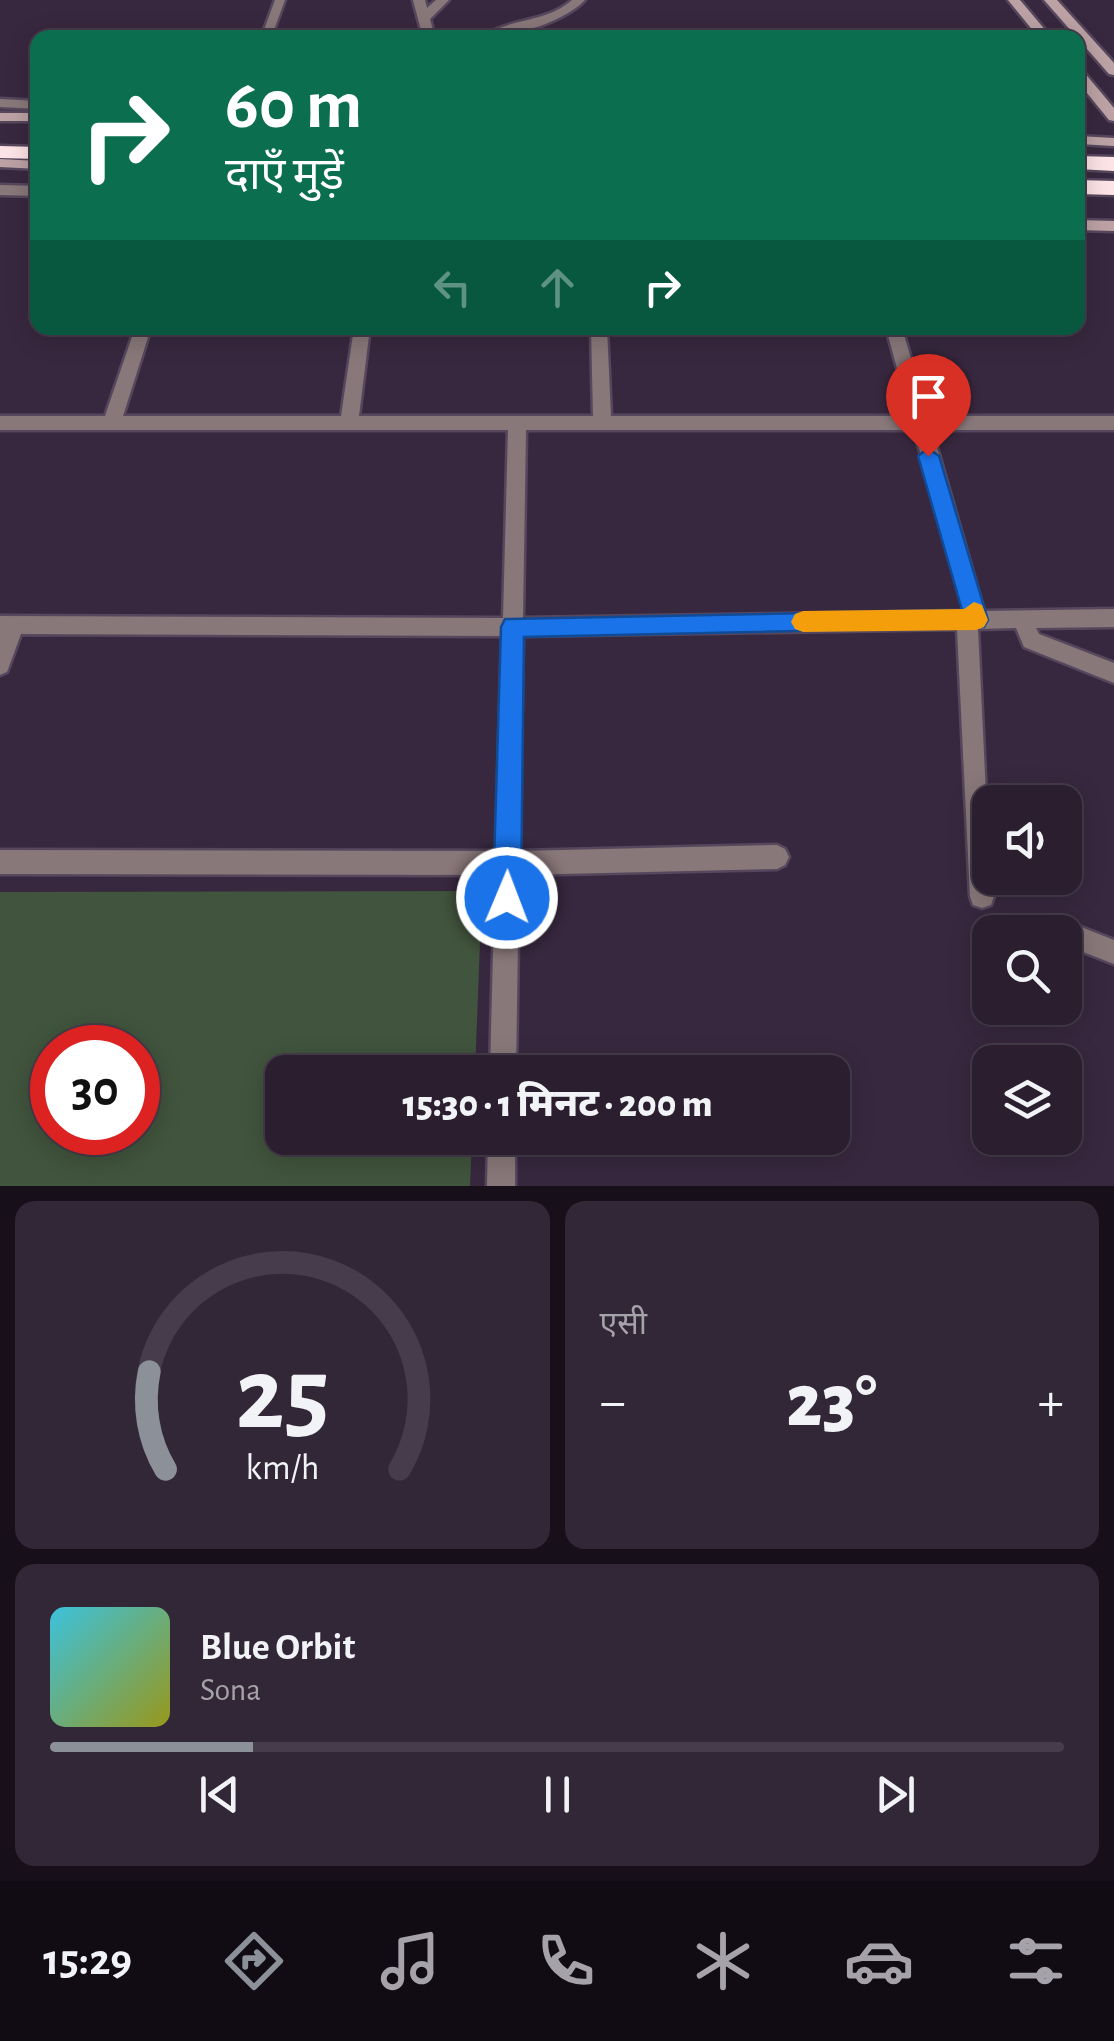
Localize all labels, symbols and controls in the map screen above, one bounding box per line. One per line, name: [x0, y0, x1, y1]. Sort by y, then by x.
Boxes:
icon: right: [60, 70, 190, 200]
text: 60 m: [225, 71, 362, 141]
text: दाएँ मुड़ें: [225, 153, 344, 198]
icon: left: [425, 260, 480, 315]
icon: ahead: [530, 260, 585, 315]
icon: right: [635, 260, 690, 315]
pin: [886, 354, 971, 457]
icon: arrive: [901, 369, 956, 424]
map controls: [972, 785, 1082, 1155]
button: sound: [972, 785, 1082, 895]
position arrow: [455, 846, 559, 950]
button: search: [972, 915, 1082, 1025]
speed limit sign: 30: [30, 1025, 160, 1155]
button: layers: [972, 1045, 1082, 1155]
text: 15:30 · 1 मिनट · 200 m: [402, 1086, 713, 1124]
text: एसी: [600, 1308, 647, 1340]
text: 25: [235, 1344, 329, 1448]
text: 23°: [786, 1365, 877, 1440]
text: −: [600, 1375, 626, 1430]
text: +: [1038, 1375, 1064, 1430]
text: km/h: [245, 1450, 319, 1486]
text: Blue Orbit: [200, 1629, 355, 1667]
text: Sona: [200, 1674, 261, 1706]
icon: previous: [192, 1767, 247, 1822]
icon: pause: [530, 1767, 585, 1822]
icon: next: [868, 1767, 923, 1822]
icon: directions: [219, 1926, 289, 1996]
icon: music: [375, 1926, 445, 1996]
icon: phone: [531, 1926, 601, 1996]
icon: climate: [688, 1926, 758, 1996]
icon: car: [844, 1926, 914, 1996]
icon: filters: [1001, 1926, 1071, 1996]
text: 15:29: [43, 1938, 132, 1983]

